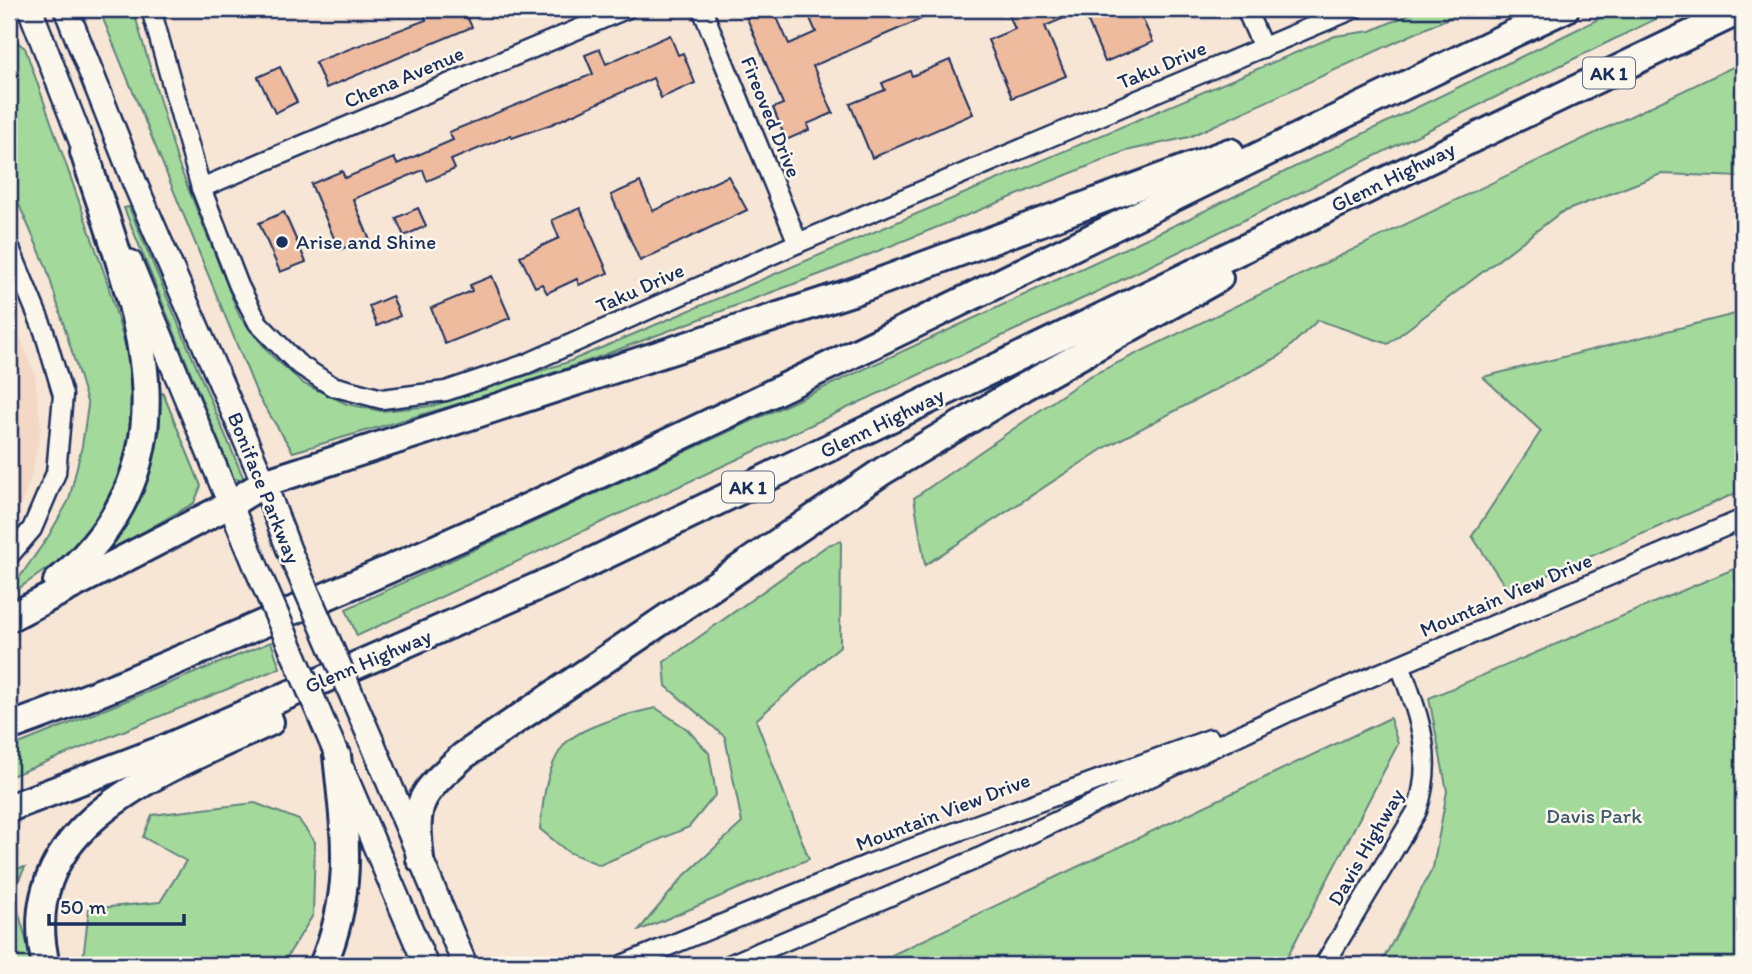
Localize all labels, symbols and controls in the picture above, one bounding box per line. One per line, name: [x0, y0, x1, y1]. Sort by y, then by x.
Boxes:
street label: Taku Drive: [1114, 35, 1210, 94]
street label: Chena Avenue: [340, 40, 468, 113]
street label: Fireoved Drive: [736, 53, 807, 181]
road number: AK 1: [1583, 58, 1635, 88]
street label: Glenn Highway: [1327, 136, 1459, 217]
place label: Arise and Shine: [296, 229, 436, 254]
marker: Arise and Shine: [274, 234, 290, 250]
street label: Taku Drive: [592, 257, 688, 318]
street label: Glenn Highway: [816, 382, 948, 463]
street label: Boniface Parkway: [223, 408, 306, 567]
road number: AK 1: [722, 472, 774, 502]
street label: Mountain View Drive: [1416, 547, 1596, 642]
street label: Glenn Highway: [301, 623, 435, 698]
street label: Mountain View Drive: [852, 767, 1033, 856]
street label: Davis Highway: [1322, 784, 1409, 910]
park label: Davis Park: [1546, 803, 1642, 828]
scale bar: [49, 883, 184, 927]
text: 50 m: [60, 894, 107, 919]

